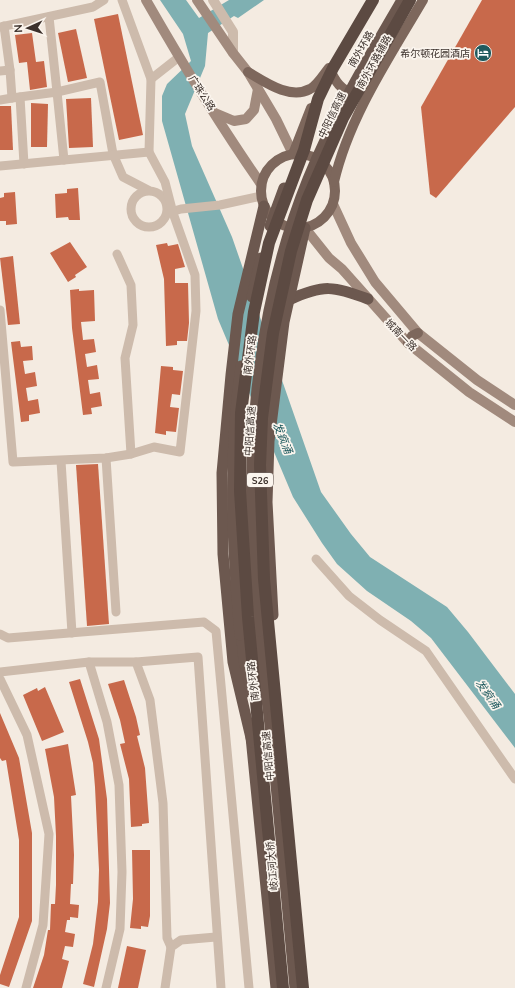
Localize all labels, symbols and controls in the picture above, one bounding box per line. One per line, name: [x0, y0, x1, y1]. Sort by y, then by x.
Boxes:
north arrow: [8, 8, 48, 48]
text: N: [11, 24, 25, 33]
street label: 南外环路: [345, 28, 377, 70]
street label: 南外环路辅路: [354, 33, 394, 91]
hotel icon: 希尔顿花园酒店: [473, 43, 493, 63]
place label: 希尔顿花园酒店: [400, 47, 470, 60]
street label: 广珠公路: [186, 73, 218, 113]
street label: 中阳信高速: [315, 90, 349, 140]
street label: 城南一路: [382, 316, 420, 354]
street label: 南外环路: [241, 334, 259, 376]
street label: 中阳信高速: [242, 406, 258, 456]
water label: 发疯涌: [270, 420, 296, 458]
road number: S26: [247, 473, 273, 487]
street label: 南外环路: [244, 660, 262, 702]
water label: 发疯涌: [473, 676, 504, 713]
street label: 中阳信高速: [259, 731, 277, 781]
street label: 岐江河大桥: [263, 841, 281, 891]

